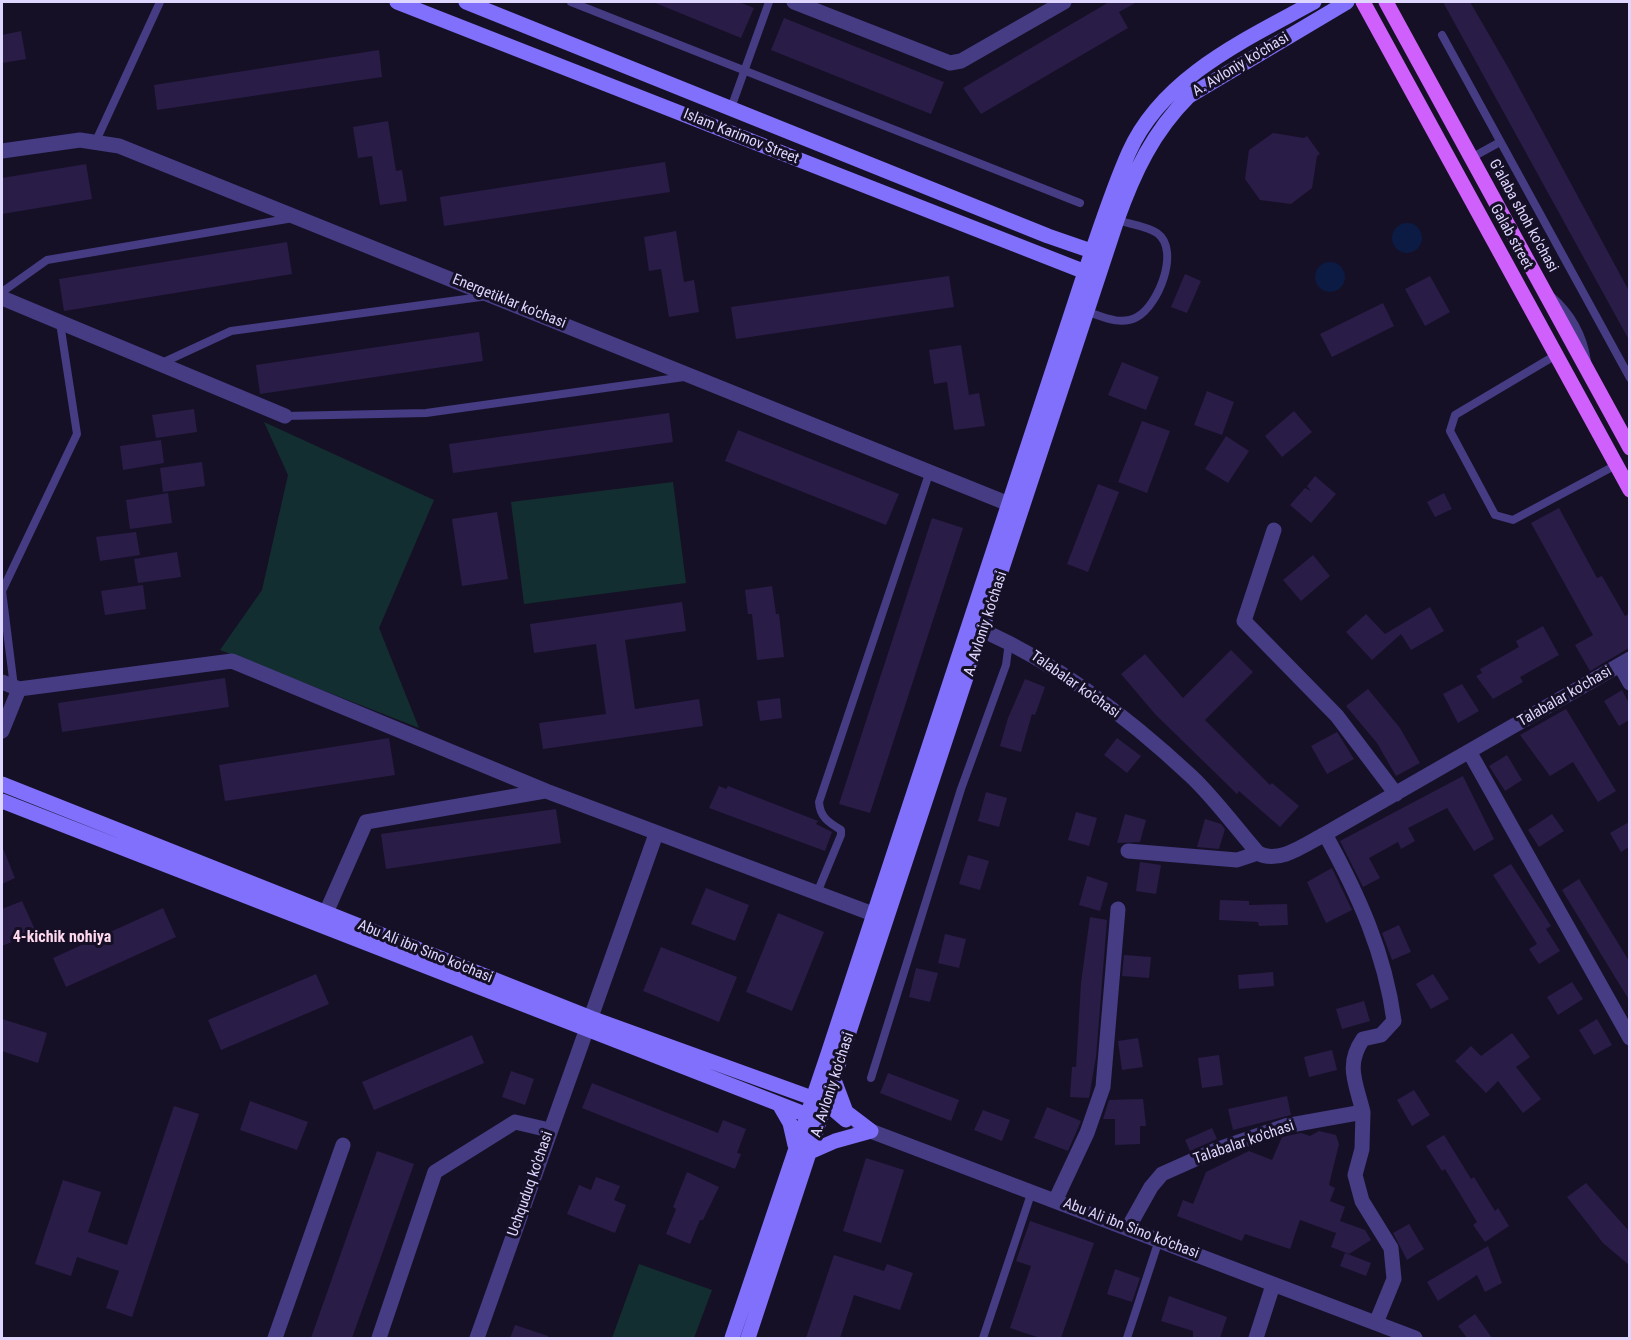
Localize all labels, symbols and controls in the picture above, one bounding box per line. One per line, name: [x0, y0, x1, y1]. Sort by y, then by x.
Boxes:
street label: A. Avloniy ko'chasi: [1190, 29, 1292, 101]
street label: Islam Karimov Street: [681, 106, 801, 168]
street label: G'alaba shoh ko'chasi: [1484, 156, 1562, 276]
street label: Galab street: [1486, 201, 1536, 273]
street label: Energetiklar ko'chasi: [450, 271, 568, 333]
street label: A. Avloniy ko'chasi: [961, 569, 1011, 679]
street label: Talabalar ko'chasi: [1027, 647, 1123, 723]
street label: Talabalar ko'chasi: [1515, 663, 1615, 731]
street label: Abu Ali ibn Sino ko'chasi: [355, 917, 495, 987]
district label: 4-kichik nohiya: [13, 928, 111, 948]
street label: A. Avloniy ko'chasi: [808, 1030, 858, 1140]
street label: Talabalar ko'chasi: [1191, 1117, 1297, 1169]
street label: Uchquduq ko'chasi: [505, 1129, 557, 1239]
street label: Abu Ali ibn Sino ko'chasi: [1061, 1195, 1201, 1263]

